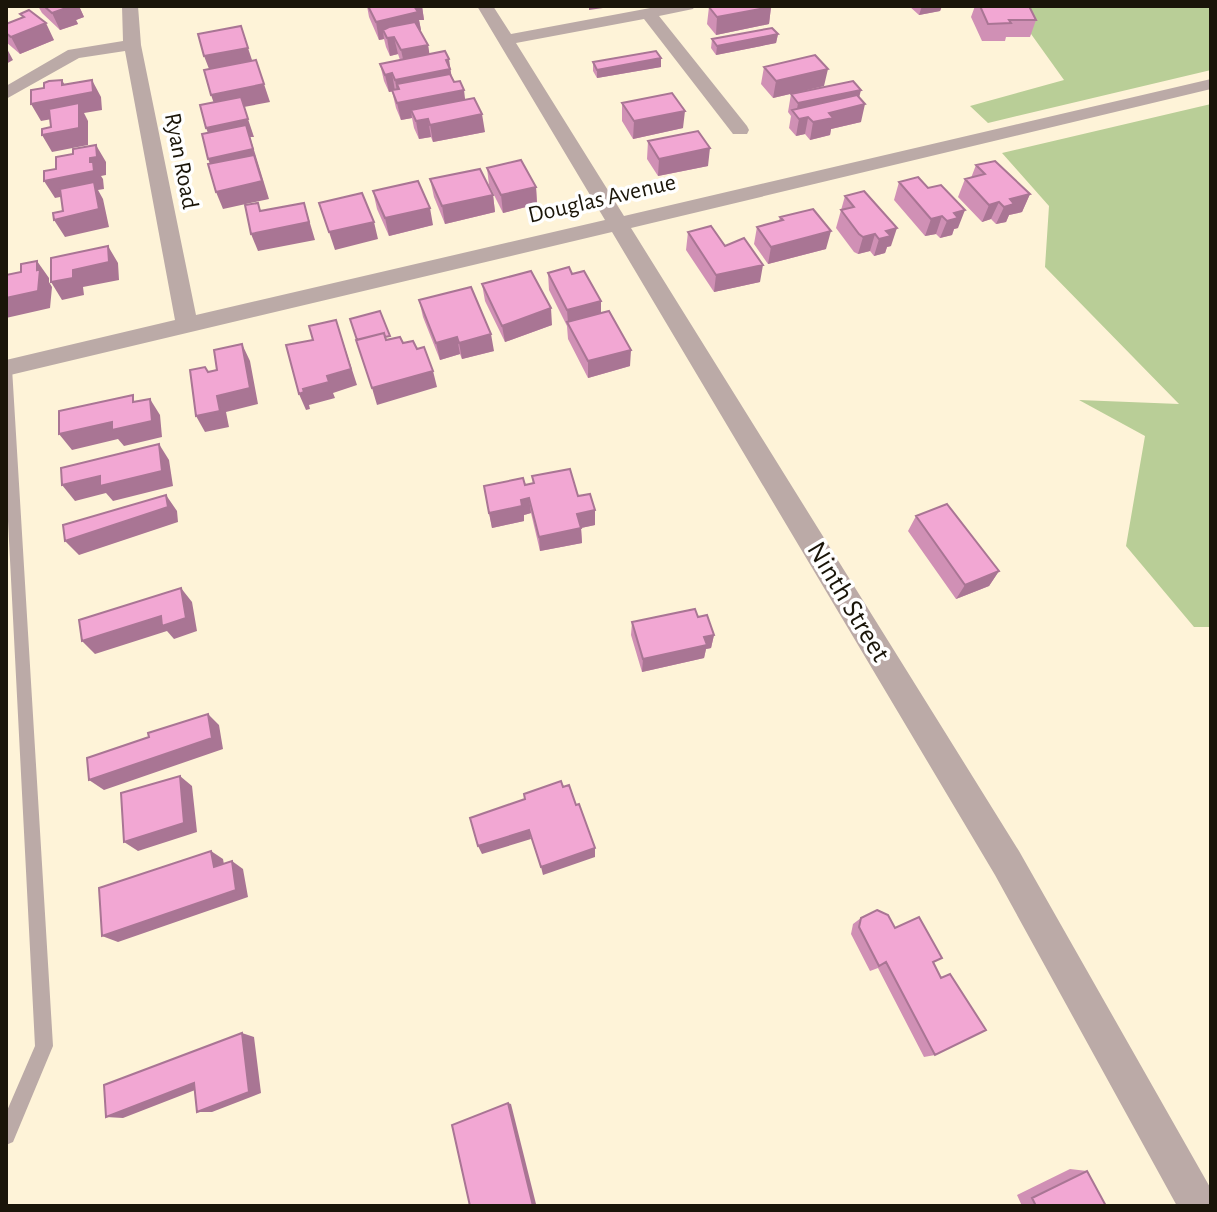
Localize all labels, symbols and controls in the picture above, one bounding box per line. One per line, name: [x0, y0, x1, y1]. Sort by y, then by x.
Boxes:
street label: Ryan Road: [160, 111, 202, 211]
street label: Douglas Avenue: [526, 170, 678, 228]
street label: Ninth Street: [801, 537, 895, 667]

